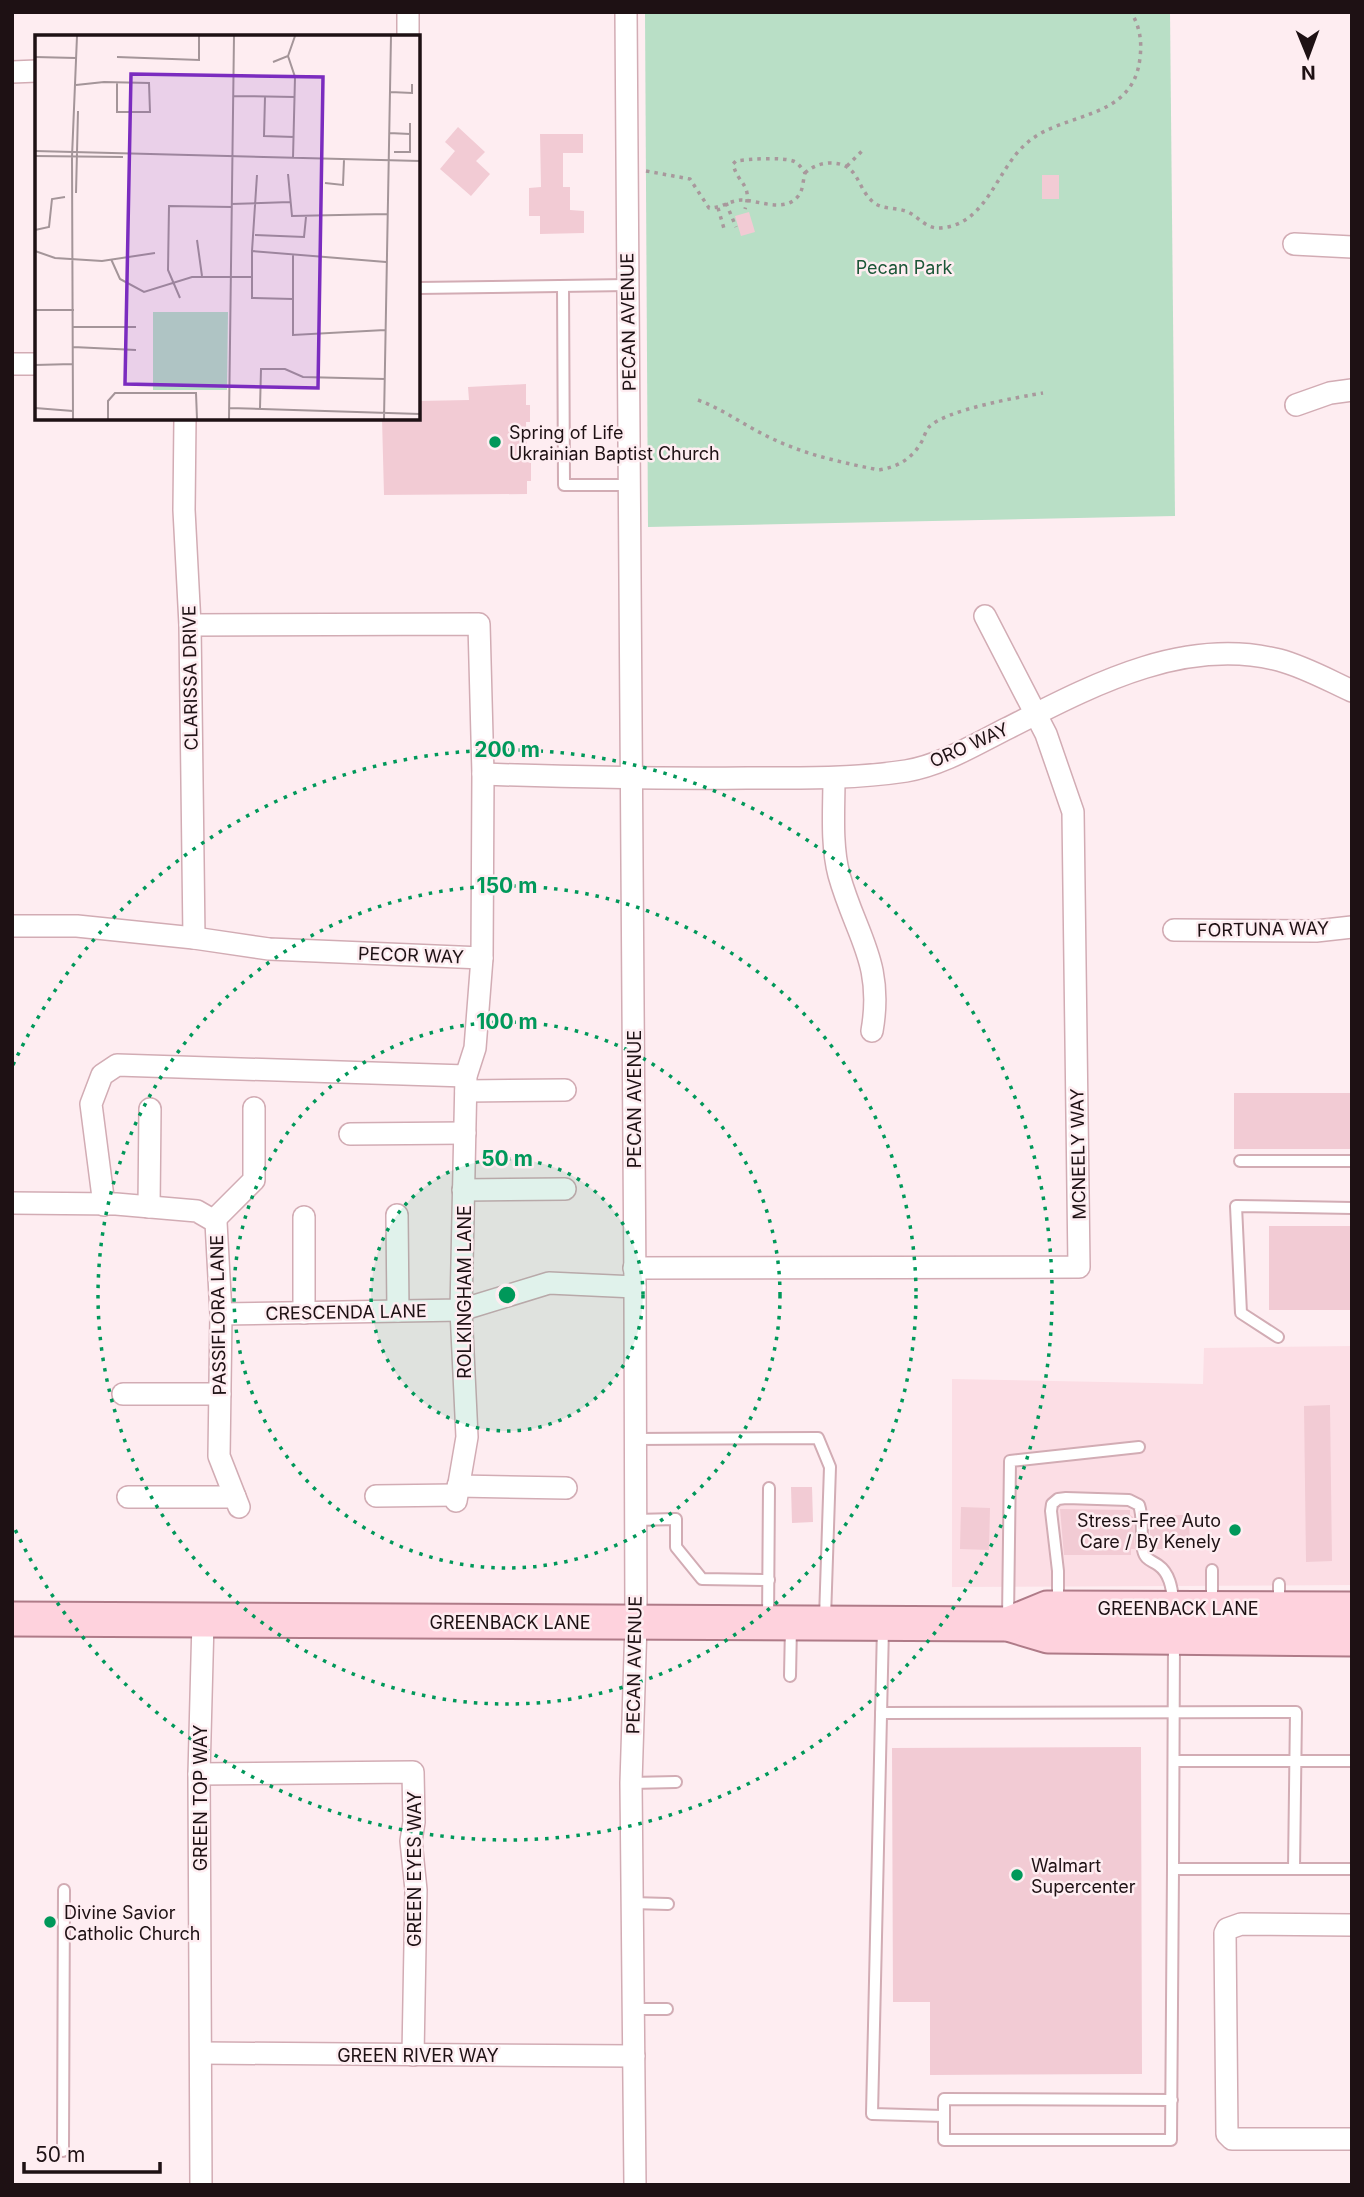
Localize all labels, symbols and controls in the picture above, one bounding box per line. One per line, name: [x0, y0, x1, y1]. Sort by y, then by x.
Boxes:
north arrow: [1273, 21, 1343, 91]
inset map: [35, 35, 420, 420]
text: N: [1301, 61, 1316, 84]
street label: PECAN AVENUE: [616, 253, 640, 391]
park label: Pecan Park: [856, 257, 952, 278]
place label: Spring of Life Ukrainian Baptist Church: [509, 422, 720, 464]
marker: Spring of Life Ukrainian Baptist Church: [487, 434, 503, 450]
street label: CLARISSA DRIVE: [178, 605, 202, 751]
street label: ORO WAY: [926, 718, 1012, 772]
text: 200 m: [474, 737, 540, 762]
text: 150 m: [477, 873, 537, 898]
street label: FORTUNA WAY: [1197, 917, 1329, 941]
street label: PECOR WAY: [358, 943, 464, 967]
text: 100 m: [476, 1009, 538, 1034]
street label: PECAN AVENUE: [624, 1030, 645, 1168]
street label: MCNEELY WAY: [1066, 1088, 1090, 1220]
text: 50 m: [481, 1146, 533, 1171]
street label: ROLKINGHAM LANE: [454, 1205, 475, 1379]
street label: PASSIFLORA LANE: [206, 1235, 230, 1395]
centre of rings: [495, 1283, 519, 1307]
street label: CRESCENDA LANE: [265, 1300, 427, 1324]
place label: Stress-Free Auto Care / By Kenely: [1077, 1510, 1221, 1552]
marker: Stress-Free Auto Care / By Kenely: [1227, 1522, 1243, 1538]
street label: PECAN AVENUE: [622, 1596, 646, 1734]
street label: GREENBACK LANE: [1097, 1598, 1259, 1619]
street label: GREENBACK LANE: [429, 1612, 591, 1633]
street label: GREEN TOP WAY: [190, 1725, 211, 1871]
street label: GREEN EYES WAY: [404, 1791, 425, 1947]
place label: Walmart Supercenter: [1031, 1855, 1136, 1897]
marker: Walmart Supercenter: [1009, 1867, 1025, 1883]
place label: Divine Savior Catholic Church: [64, 1902, 201, 1944]
marker: Divine Savior Catholic Church: [42, 1914, 58, 1930]
street label: GREEN RIVER WAY: [337, 2045, 499, 2066]
scale bar: [24, 2130, 161, 2174]
text: 50 m: [35, 2142, 85, 2167]

